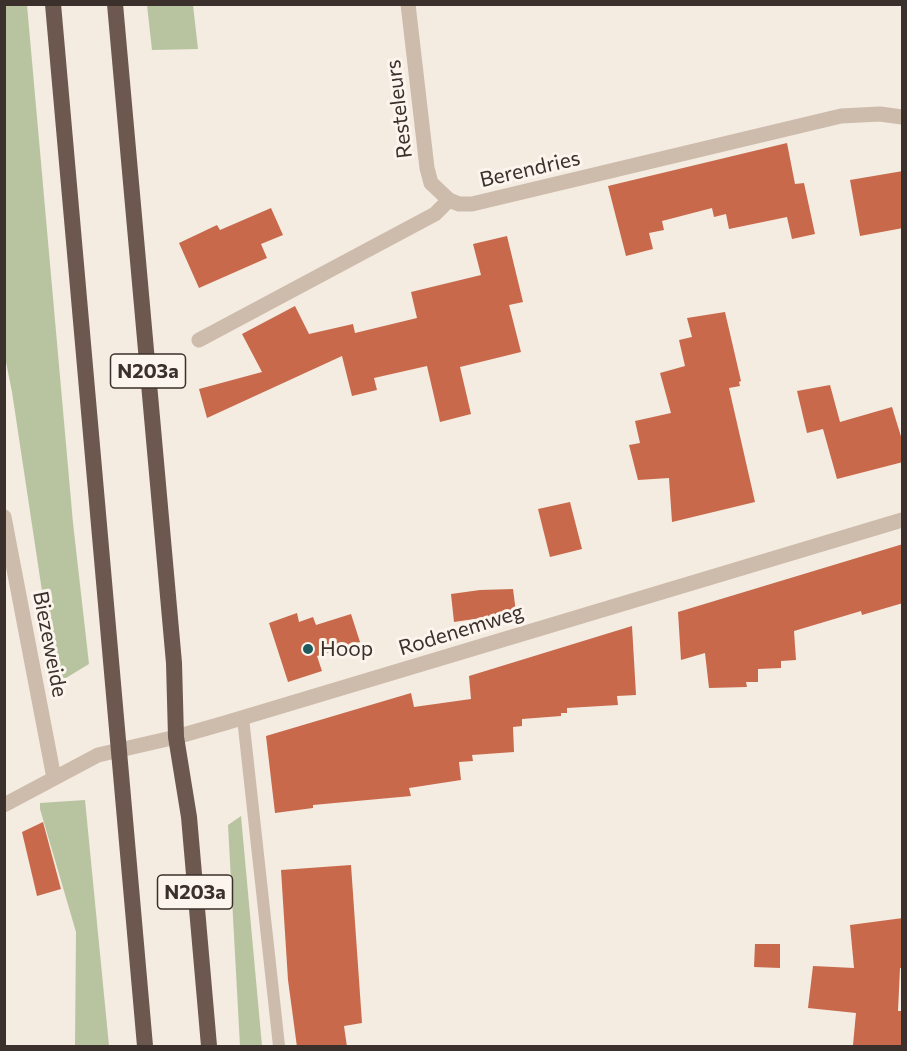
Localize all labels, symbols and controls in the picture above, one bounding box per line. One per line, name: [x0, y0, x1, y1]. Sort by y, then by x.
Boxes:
street label: Resteleurs: [380, 58, 418, 160]
street label: Berendries: [477, 145, 583, 193]
road number: N203a: [110, 354, 186, 388]
street label: Biezeweide: [27, 589, 73, 699]
street label: Rodenemweg: [396, 599, 526, 661]
place label: Hoop: [320, 636, 373, 662]
marker: Hoop: [301, 642, 315, 656]
road number: N203a: [158, 875, 232, 909]

